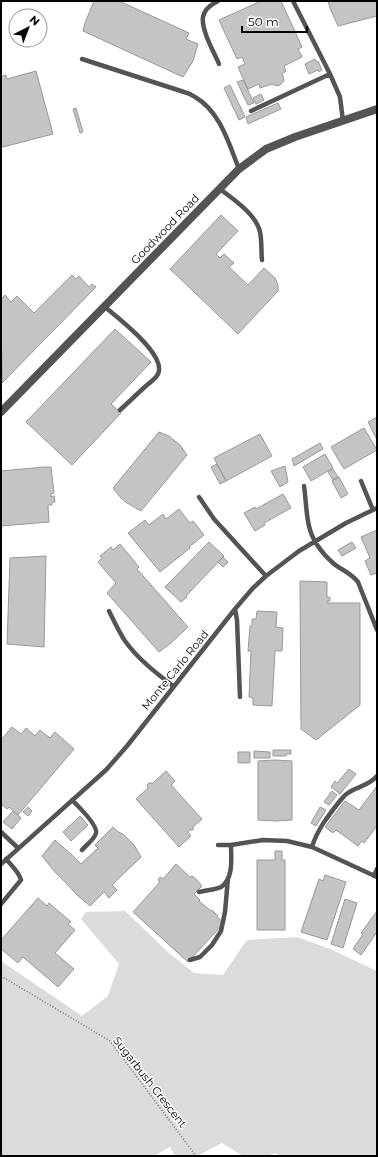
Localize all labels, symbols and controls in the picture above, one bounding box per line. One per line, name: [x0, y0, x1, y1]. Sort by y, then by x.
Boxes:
north arrow: [8, 8, 48, 48]
scale bar: [242, 8, 307, 34]
text: N: [27, 12, 43, 29]
text: 50 m: [248, 14, 279, 29]
street label: Goodwood Road: [128, 191, 202, 267]
street label: Monte Carlo Road: [139, 627, 211, 713]
street label: Sugarbush Crescent: [110, 1034, 190, 1131]

